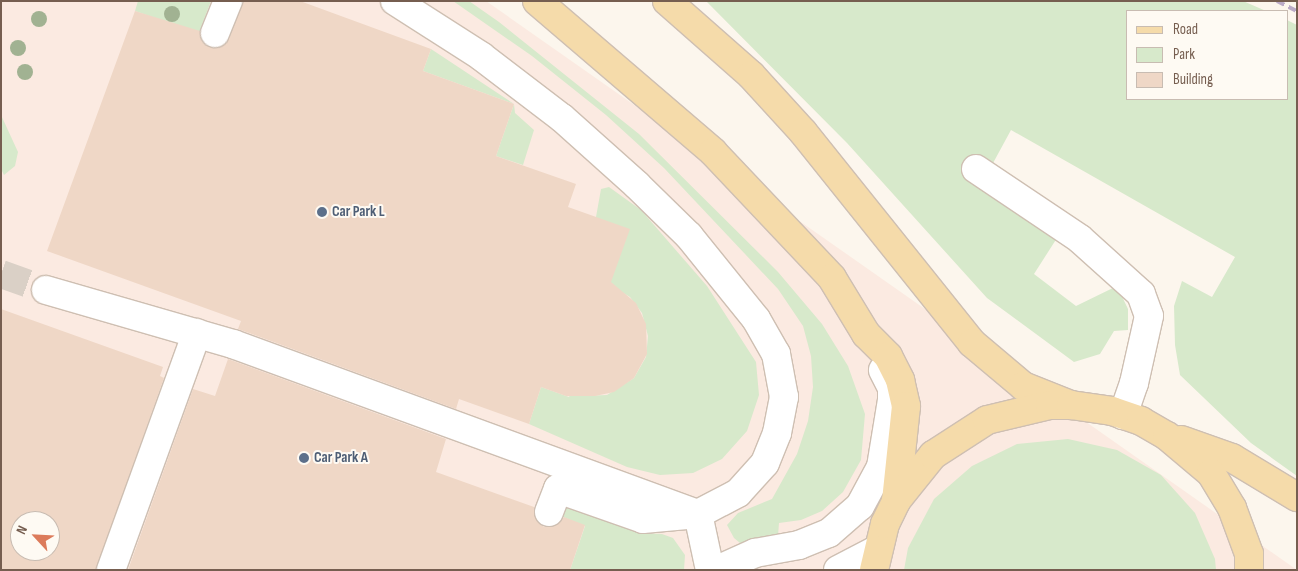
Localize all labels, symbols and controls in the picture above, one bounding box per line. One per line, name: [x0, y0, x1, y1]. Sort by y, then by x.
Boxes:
legend: [1126, 10, 1288, 100]
text: Road: [1173, 20, 1198, 39]
text: Park: [1173, 45, 1195, 64]
text: Building: [1173, 70, 1213, 89]
place label: Car Park L: [332, 203, 385, 221]
marker: Car Park L: [316, 206, 328, 218]
place label: Car Park A: [314, 449, 368, 467]
marker: Car Park A: [298, 452, 310, 464]
north arrow: [10, 511, 60, 561]
text: N: [13, 523, 31, 537]

